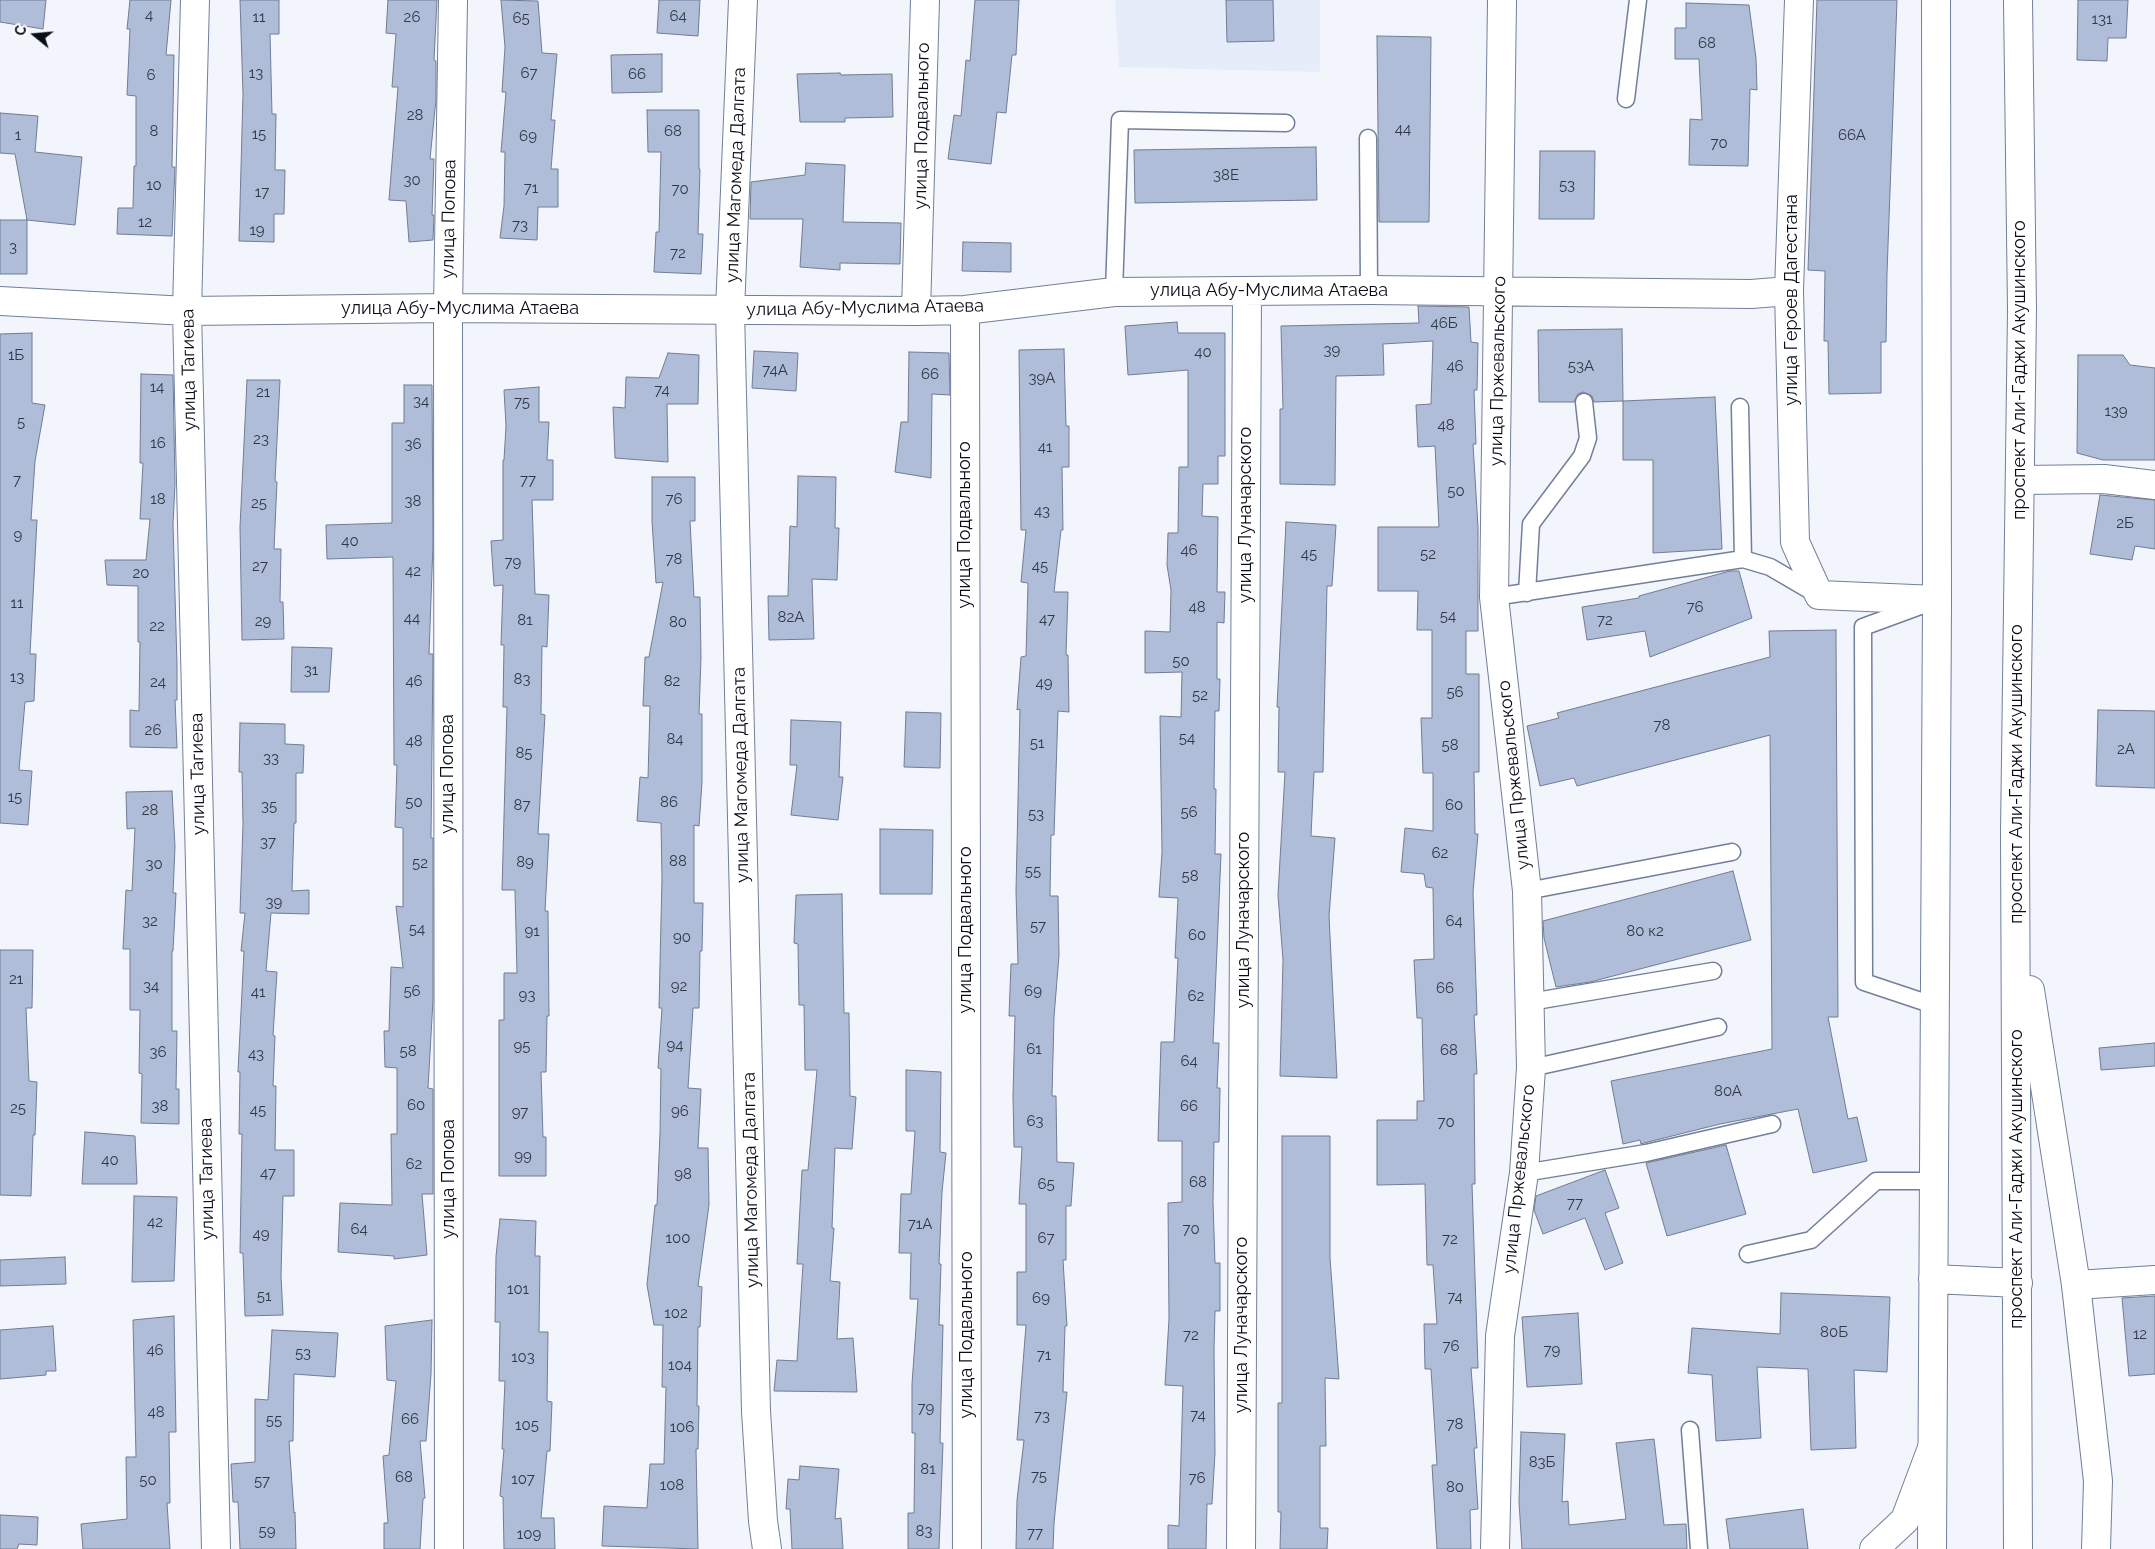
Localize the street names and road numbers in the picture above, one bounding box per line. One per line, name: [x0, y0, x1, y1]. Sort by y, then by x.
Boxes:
street label: улица Подвального: [910, 42, 934, 210]
street label: улица Магомеда Далгата: [721, 67, 751, 283]
street label: улица Попова: [437, 159, 461, 279]
street label: улица Героев Дагестана: [1781, 194, 1803, 406]
street label: проспект Али-Гаджи Акушинского: [2009, 220, 2031, 520]
street label: улица Пржевальского: [1486, 276, 1510, 466]
street label: улица Абу-Муслима Атаева: [1150, 280, 1388, 302]
street label: улица Абу-Муслима Атаева: [746, 295, 984, 321]
street label: улица Абу-Муслима Атаева: [341, 298, 579, 320]
street label: улица Тагиева: [177, 309, 201, 431]
street label: улица Луначарского: [1235, 427, 1257, 603]
street label: улица Подвального: [954, 441, 976, 609]
street label: проспект Али-Гаджи Акушинского: [2006, 624, 2028, 924]
street label: улица Магомеда Далгата: [728, 667, 754, 883]
street label: улица Пржевальского: [1493, 679, 1535, 871]
street label: улица Тагиева: [186, 713, 210, 835]
street label: улица Попова: [437, 714, 459, 834]
street label: улица Луначарского: [1233, 832, 1255, 1008]
street label: улица Подвального: [955, 846, 977, 1014]
street label: проспект Али-Гаджи Акушинского: [2006, 1029, 2028, 1329]
street label: улица Магомеда Далгата: [738, 1072, 764, 1288]
street label: улица Пржевальского: [1498, 1083, 1540, 1275]
street label: улица Тагиева: [195, 1118, 219, 1240]
street label: улица Попова: [438, 1119, 460, 1239]
street label: улица Луначарского: [1231, 1237, 1253, 1413]
street label: улица Подвального: [956, 1251, 978, 1419]

